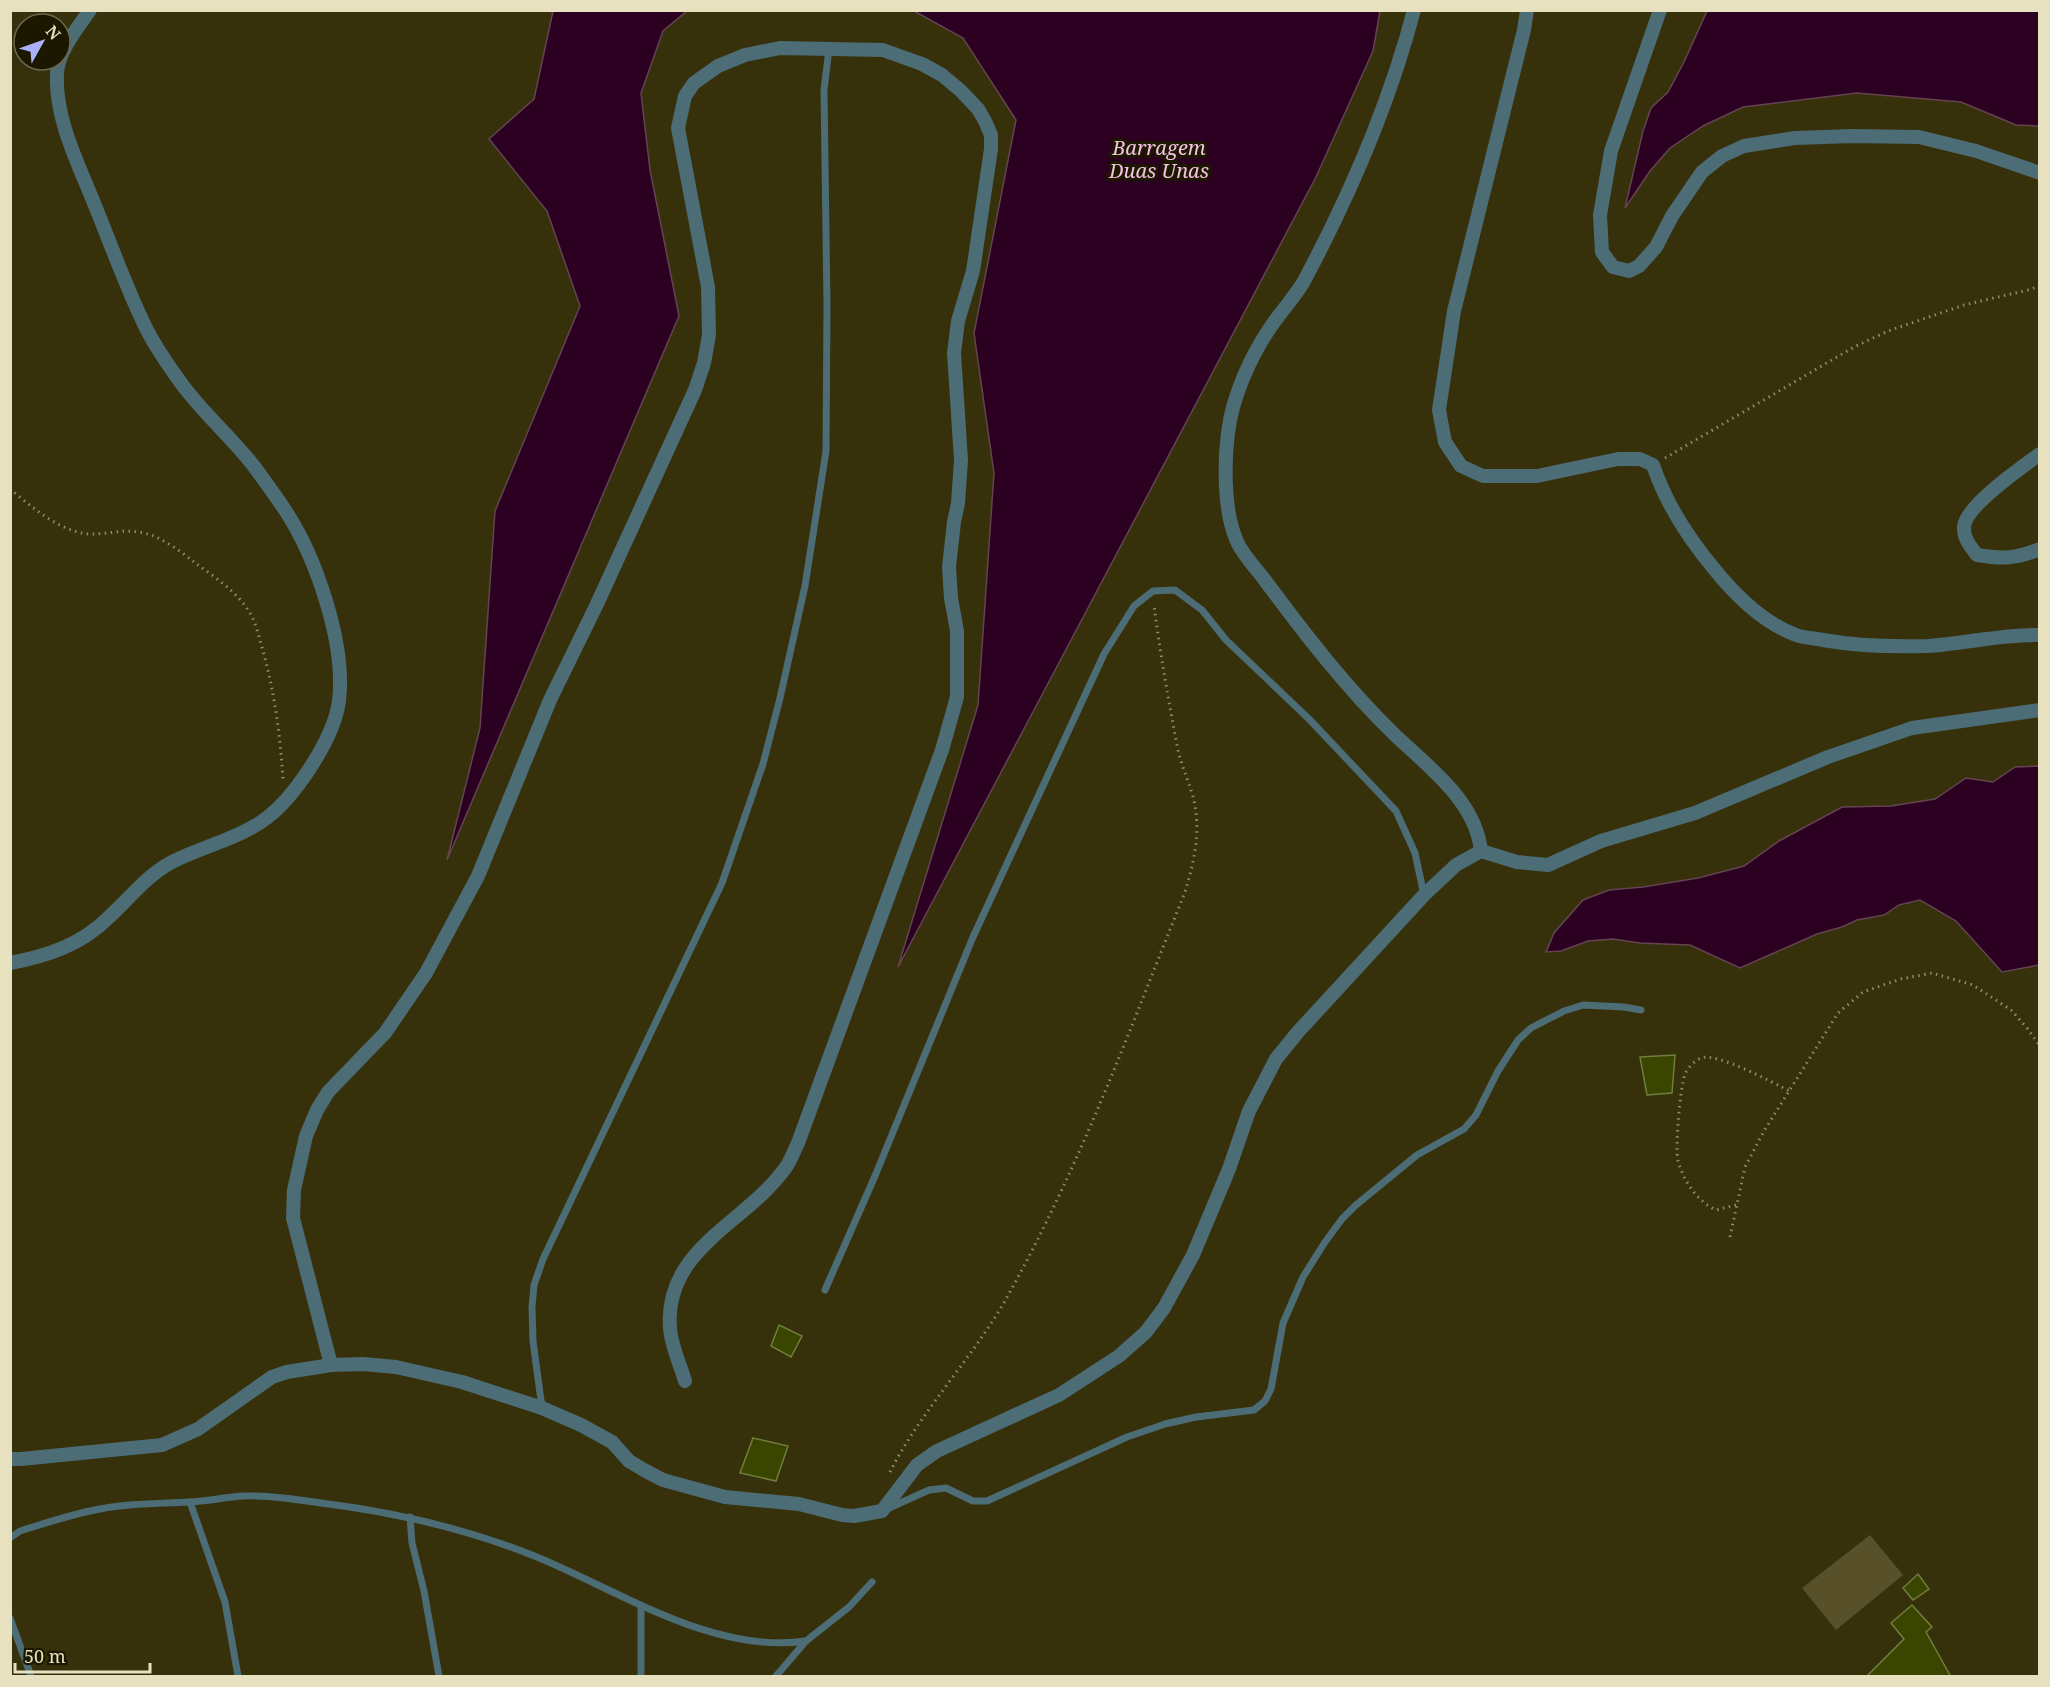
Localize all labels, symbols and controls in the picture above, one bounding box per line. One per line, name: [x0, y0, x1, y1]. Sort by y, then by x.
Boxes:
north arrow: [12, 12, 72, 72]
text: N: [41, 20, 66, 45]
water label: Barragem Duas Unas: [1108, 134, 1209, 184]
scale bar: [15, 1636, 150, 1674]
text: 50 m: [24, 1644, 66, 1668]

